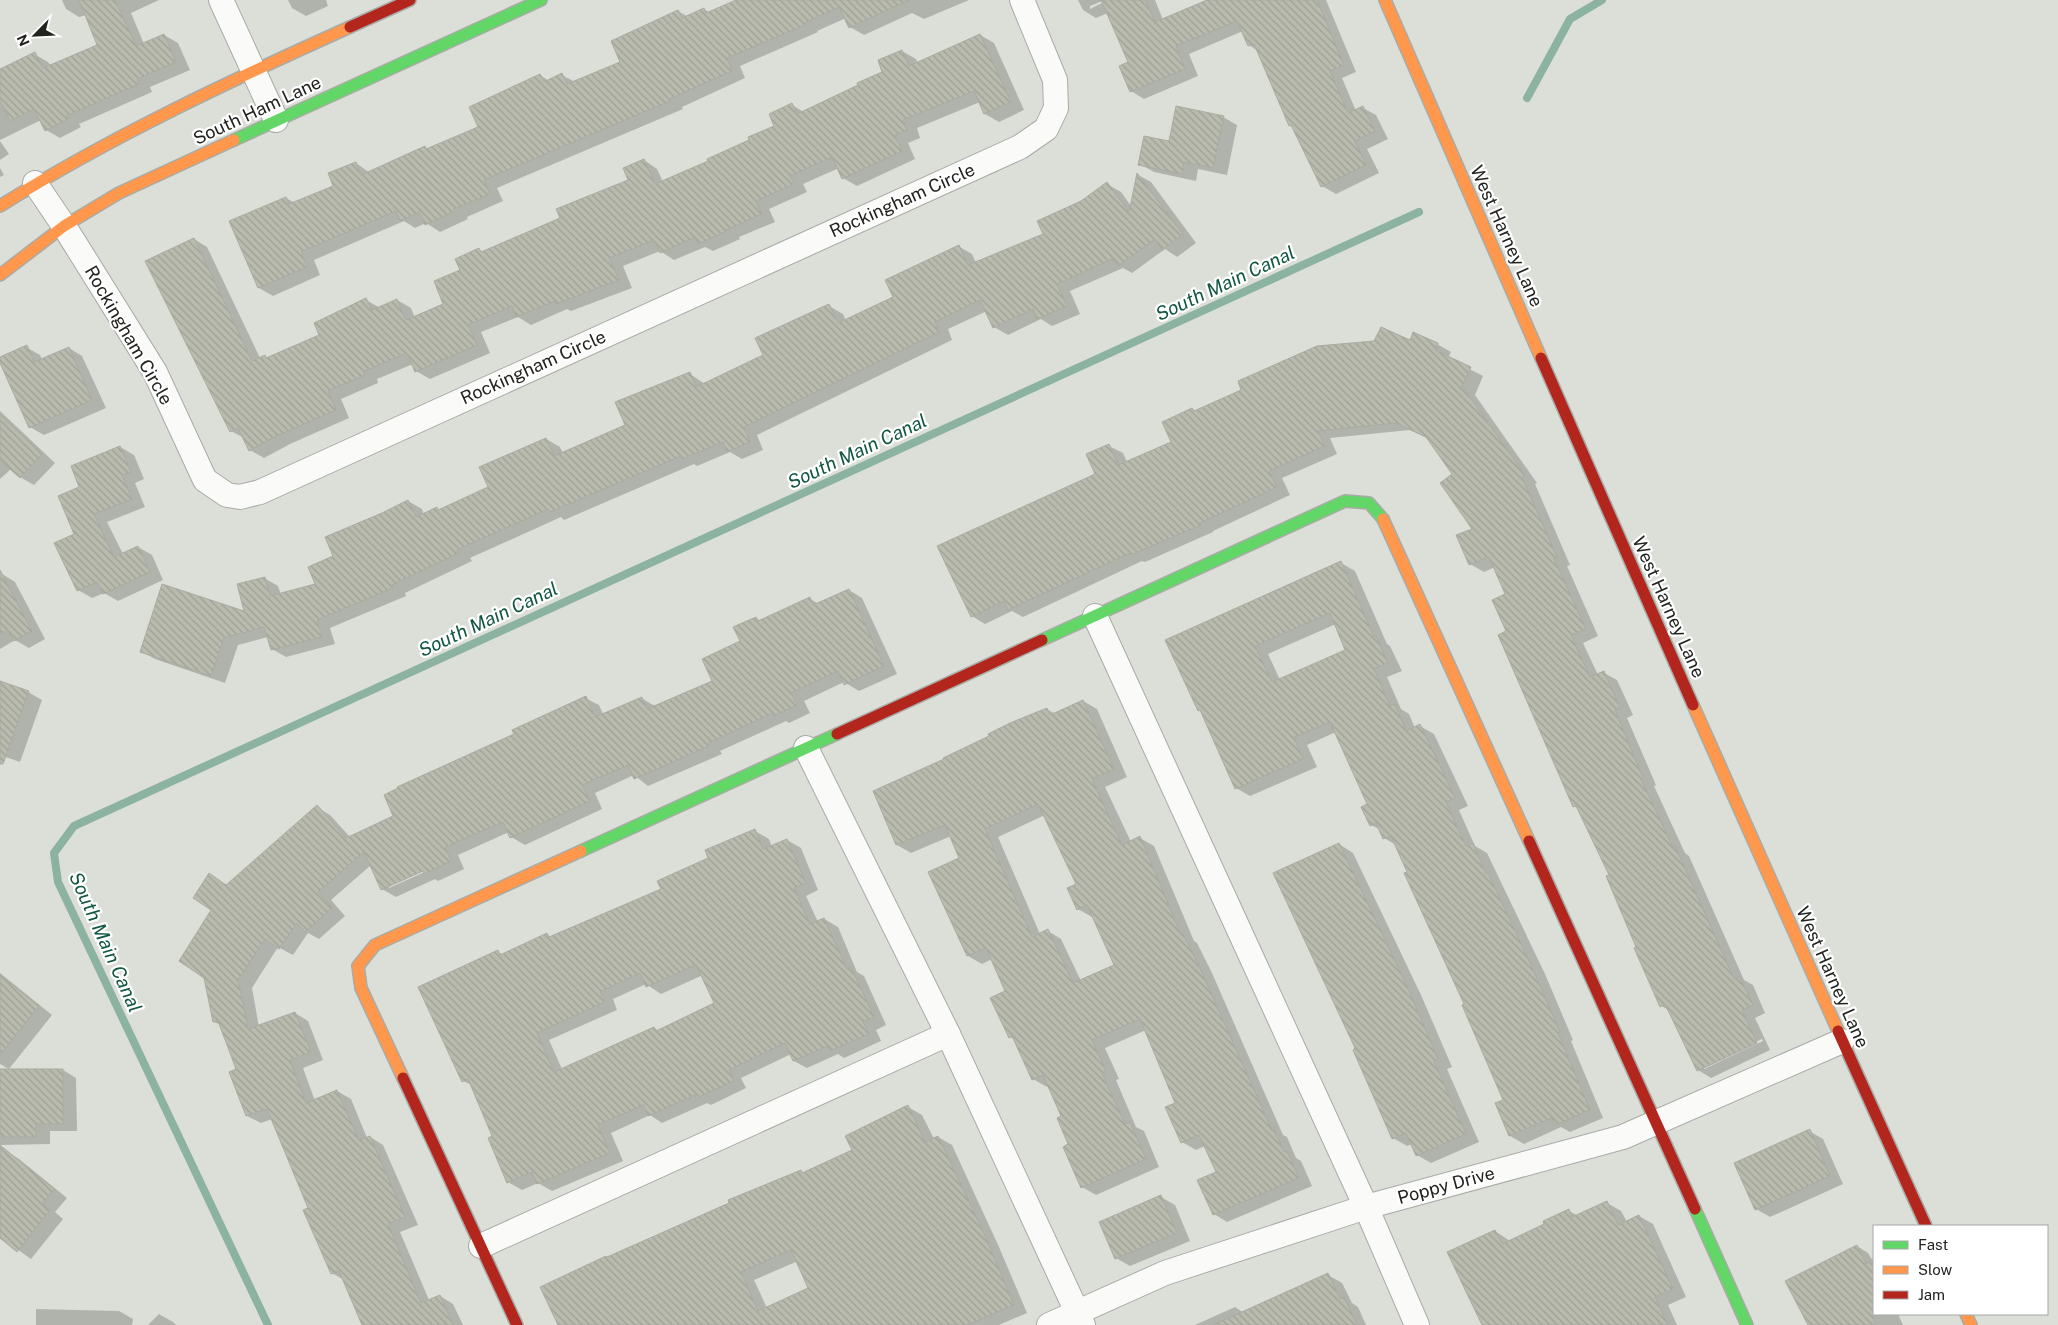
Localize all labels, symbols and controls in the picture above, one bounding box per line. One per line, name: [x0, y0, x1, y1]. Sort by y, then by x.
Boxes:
north arrow: [10, 10, 60, 60]
text: N: [14, 32, 33, 49]
street label: South Ham Lane: [190, 71, 324, 149]
street label: Rockingham Circle: [826, 158, 978, 242]
street label: West Harney Lane: [1466, 162, 1548, 310]
water label: South Main Canal: [1152, 241, 1298, 325]
street label: Rockingham Circle: [81, 262, 177, 408]
street label: Rockingham Circle: [457, 325, 609, 409]
water label: South Main Canal: [784, 409, 930, 493]
street label: West Harney Lane: [1628, 533, 1710, 681]
water label: South Main Canal: [415, 577, 561, 661]
water label: South Main Canal: [65, 868, 147, 1016]
street label: West Harney Lane: [1792, 903, 1874, 1051]
street label: Poppy Drive: [1395, 1162, 1497, 1208]
legend: [1873, 1225, 2048, 1315]
text: Fast: [1918, 1236, 1948, 1253]
text: Slow: [1918, 1261, 1953, 1278]
text: Jam: [1918, 1286, 1945, 1303]

